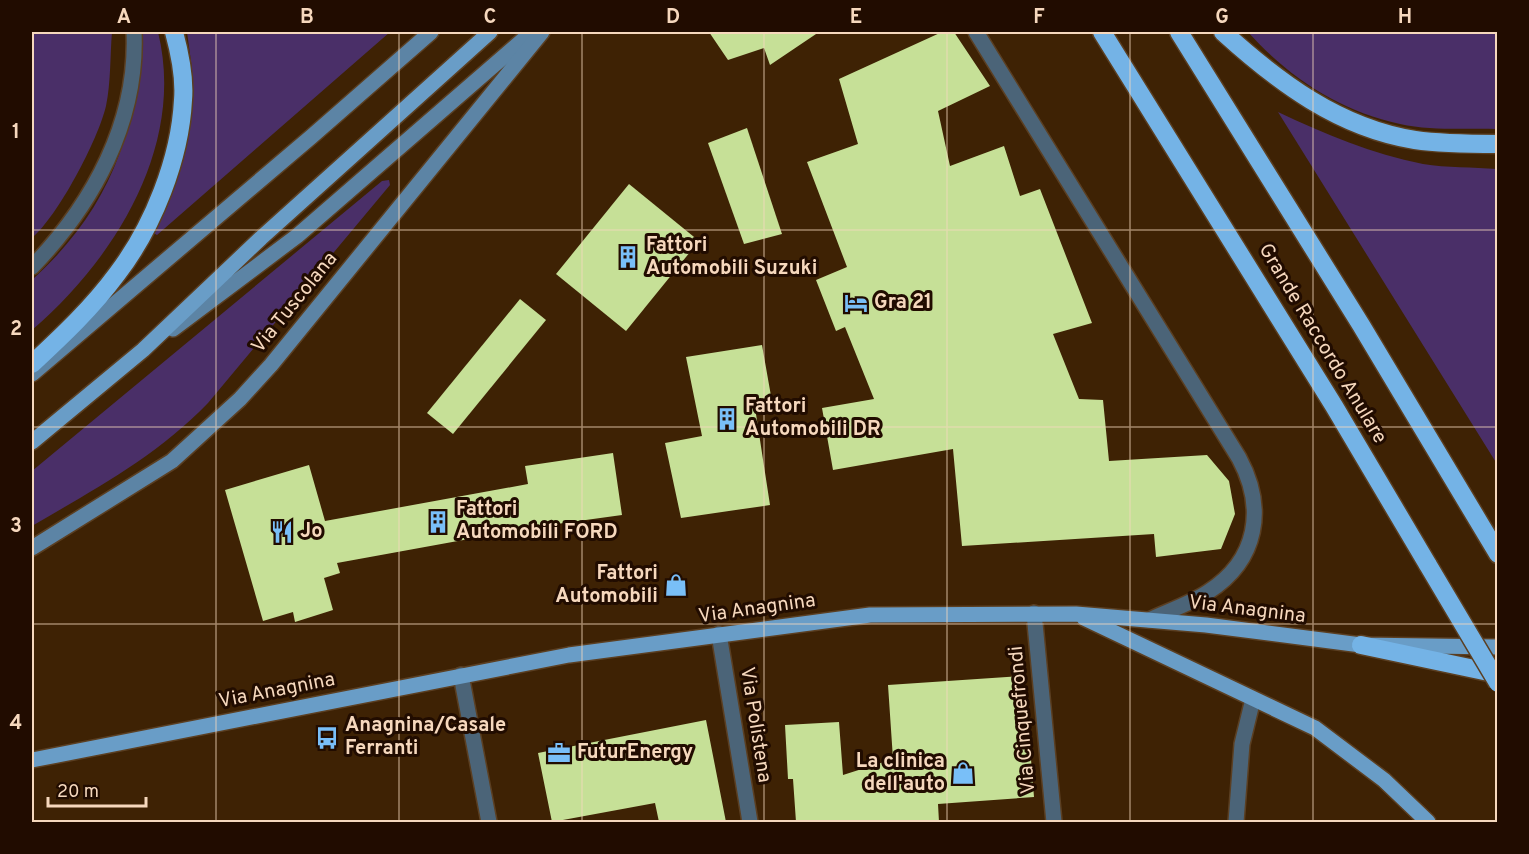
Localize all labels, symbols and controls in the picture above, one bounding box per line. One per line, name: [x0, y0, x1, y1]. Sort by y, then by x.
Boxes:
text: A: [117, 5, 131, 31]
text: B: [300, 5, 314, 31]
text: C: [484, 5, 496, 31]
text: D: [666, 5, 680, 31]
text: E: [850, 5, 862, 31]
text: F: [1033, 5, 1045, 31]
text: G: [1215, 5, 1229, 31]
text: H: [1398, 5, 1412, 31]
text: 1: [12, 120, 20, 146]
place label: Fattori Automobili Suzuki: [646, 233, 817, 282]
street label: Grande Raccordo Anulare: [1252, 239, 1392, 449]
building icon: Fattori Automobili Suzuki: [615, 244, 641, 270]
street label: Via Tuscolana: [246, 247, 344, 359]
hotel icon: Gra 21: [843, 290, 869, 316]
place label: Gra 21: [874, 290, 932, 316]
text: 2: [10, 317, 22, 343]
place label: Fattori Automobili DR: [745, 394, 881, 443]
building icon: Fattori Automobili DR: [714, 406, 740, 432]
place label: Fattori Automobili FORD: [456, 497, 618, 546]
building icon: Fattori Automobili FORD: [425, 509, 451, 535]
text: 3: [10, 514, 22, 540]
restaurant icon: Jo: [269, 519, 295, 545]
place label: Jo: [300, 519, 322, 545]
place label: Fattori Automobili: [555, 561, 658, 610]
shop icon: Fattori Automobili: [663, 572, 689, 598]
street label: Via Anagnina: [697, 588, 817, 630]
street label: Via Anagnina: [1187, 590, 1307, 630]
street label: Via Cinquefrondi: [1004, 645, 1042, 795]
street label: Via Polistena: [733, 665, 777, 785]
street label: Via Anagnina: [217, 667, 337, 715]
text: 4: [10, 711, 22, 737]
place label: Anagnina/Casale Ferranti: [345, 713, 506, 762]
bus stop icon: Anagnina/Casale Ferranti: [314, 725, 340, 751]
office icon: FuturEnergy: [546, 740, 572, 766]
place label: FuturEnergy: [577, 740, 693, 766]
place label: La clinica dell'auto: [856, 749, 945, 798]
shop icon: La clinica dell'auto: [950, 760, 976, 786]
scale bar: [48, 770, 146, 808]
text: 20 m: [57, 781, 99, 804]

